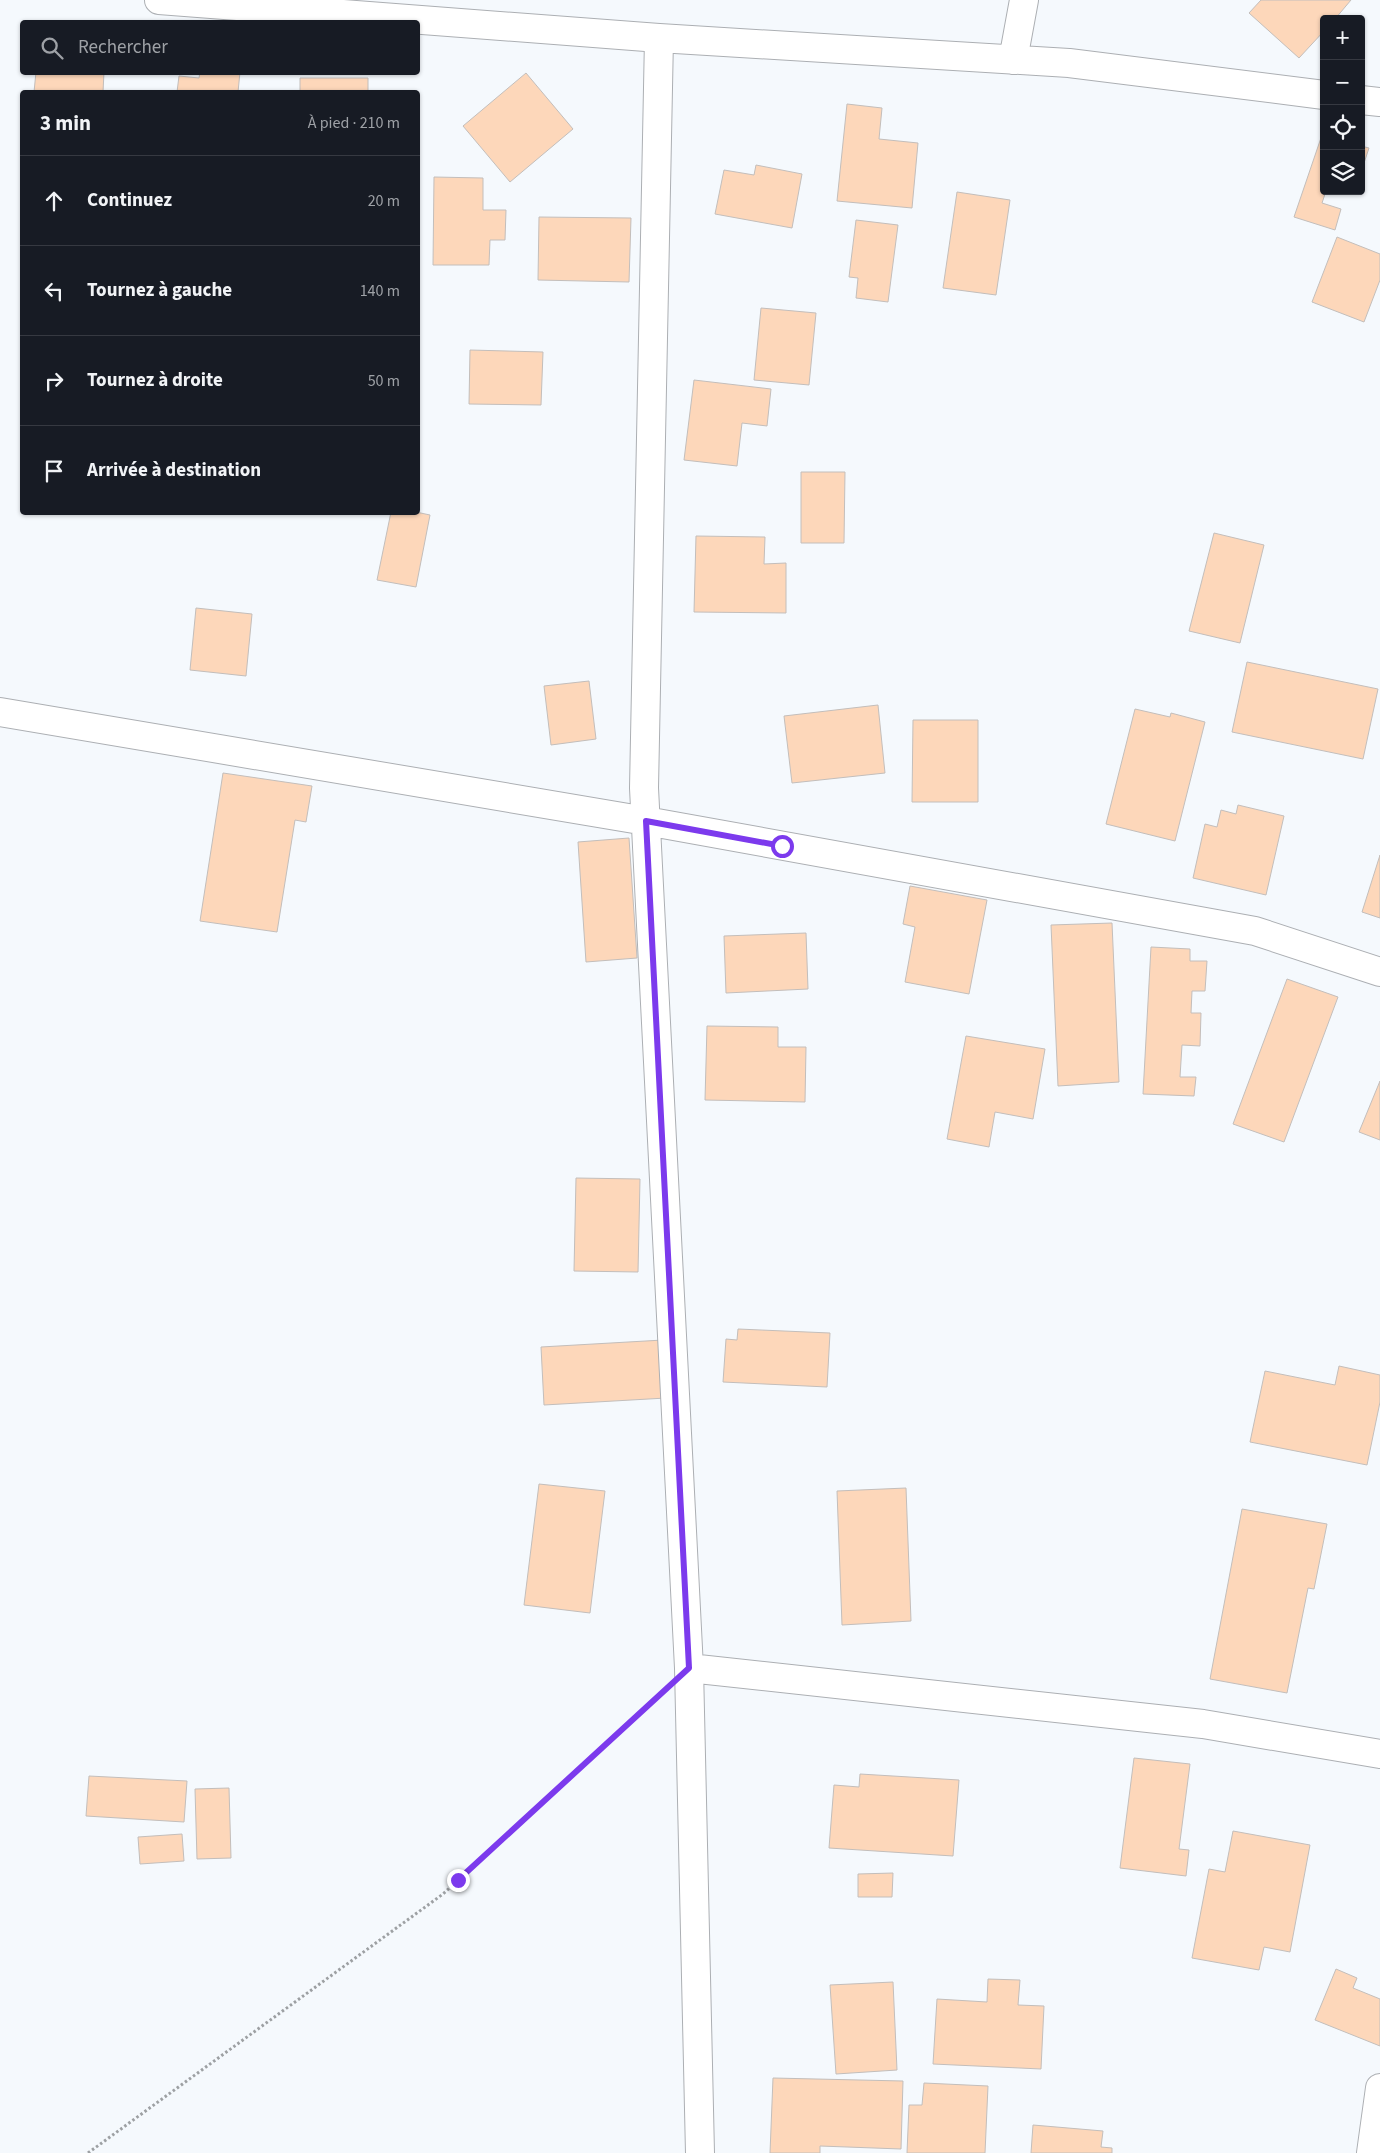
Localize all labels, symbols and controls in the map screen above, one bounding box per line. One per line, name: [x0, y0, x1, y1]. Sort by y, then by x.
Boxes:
map controls: [1320, 15, 1365, 195]
button: +: [1320, 15, 1365, 60]
search box: [20, 20, 420, 75]
icon: search: [38, 34, 66, 62]
text: Rechercher: [78, 34, 168, 61]
button: −: [1320, 60, 1365, 105]
button: locate: [1320, 105, 1365, 150]
text: 3 min: [40, 108, 91, 138]
text: À pied · 210 m: [308, 112, 400, 134]
button: layers: [1320, 150, 1365, 195]
icon: ahead: [40, 187, 68, 215]
text: Continuez: [87, 187, 172, 214]
text: 20 m: [368, 190, 400, 212]
icon: left: [40, 277, 68, 305]
text: Tournez à gauche: [87, 277, 232, 304]
text: 140 m: [360, 280, 400, 302]
icon: right: [40, 367, 68, 395]
text: Tournez à droite: [87, 367, 223, 394]
text: 50 m: [368, 370, 400, 392]
icon: arrive: [40, 457, 68, 485]
text: Arrivée à destination: [87, 457, 261, 484]
route start: [771, 835, 794, 858]
route end: [447, 1869, 470, 1892]

